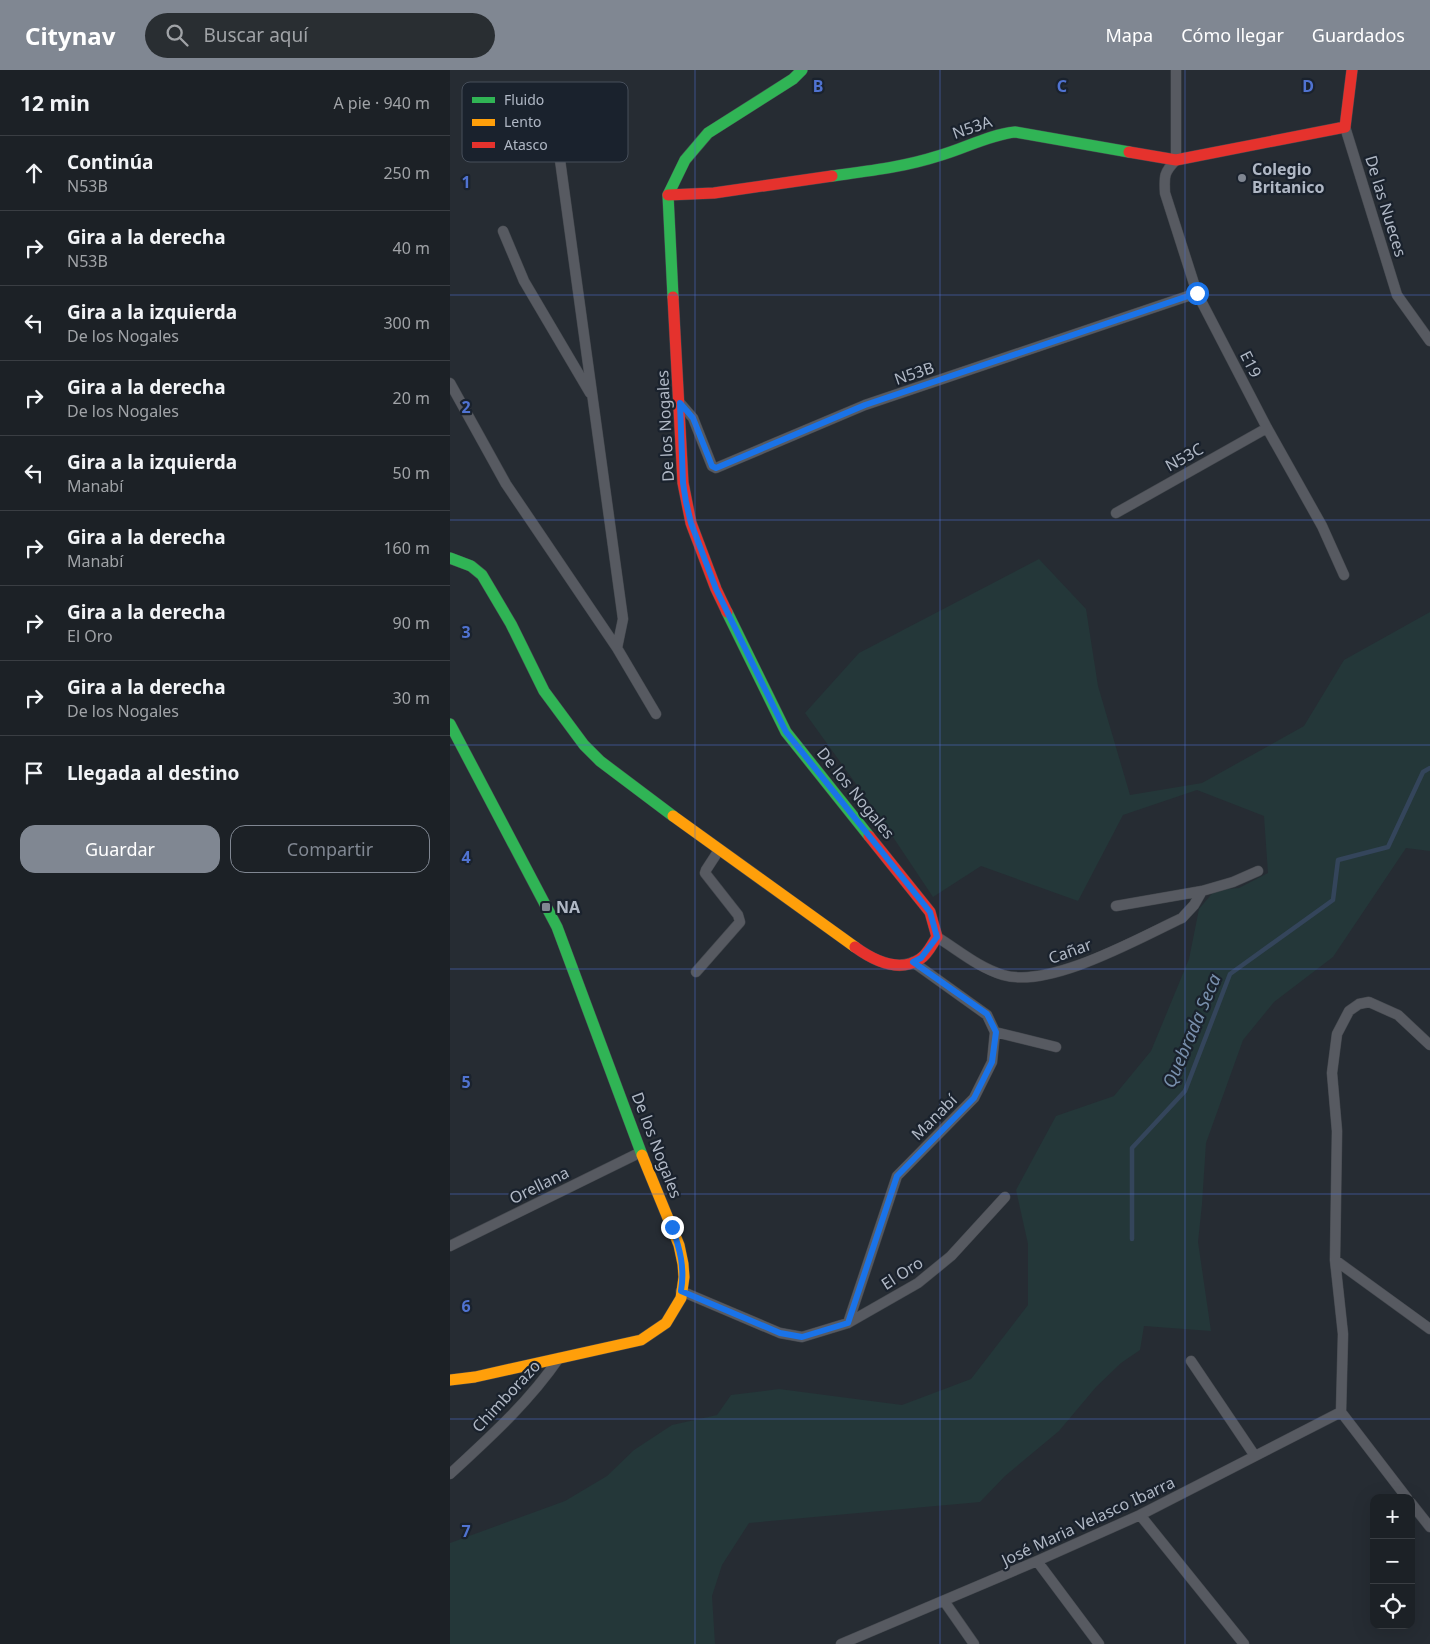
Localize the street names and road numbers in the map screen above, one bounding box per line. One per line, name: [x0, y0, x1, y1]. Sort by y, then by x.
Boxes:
street label: N53A: [949, 110, 996, 144]
street label: De las Nueces: [1360, 152, 1412, 260]
street label: E19: [1235, 347, 1267, 381]
street label: N53B: [891, 356, 937, 390]
street label: De los Nogales: [651, 370, 679, 482]
street label: N53C: [1161, 438, 1207, 476]
street label: De los Nogales: [812, 743, 900, 843]
street label: Cañar: [1045, 933, 1095, 969]
street label: De los Nogales: [627, 1089, 687, 1201]
street label: Manabí: [906, 1089, 962, 1145]
street label: Orellana: [505, 1161, 573, 1209]
street label: El Oro: [877, 1251, 927, 1295]
street label: Chimborazo: [467, 1355, 545, 1437]
street label: José Maria Velasco Ibarra: [996, 1471, 1178, 1572]

